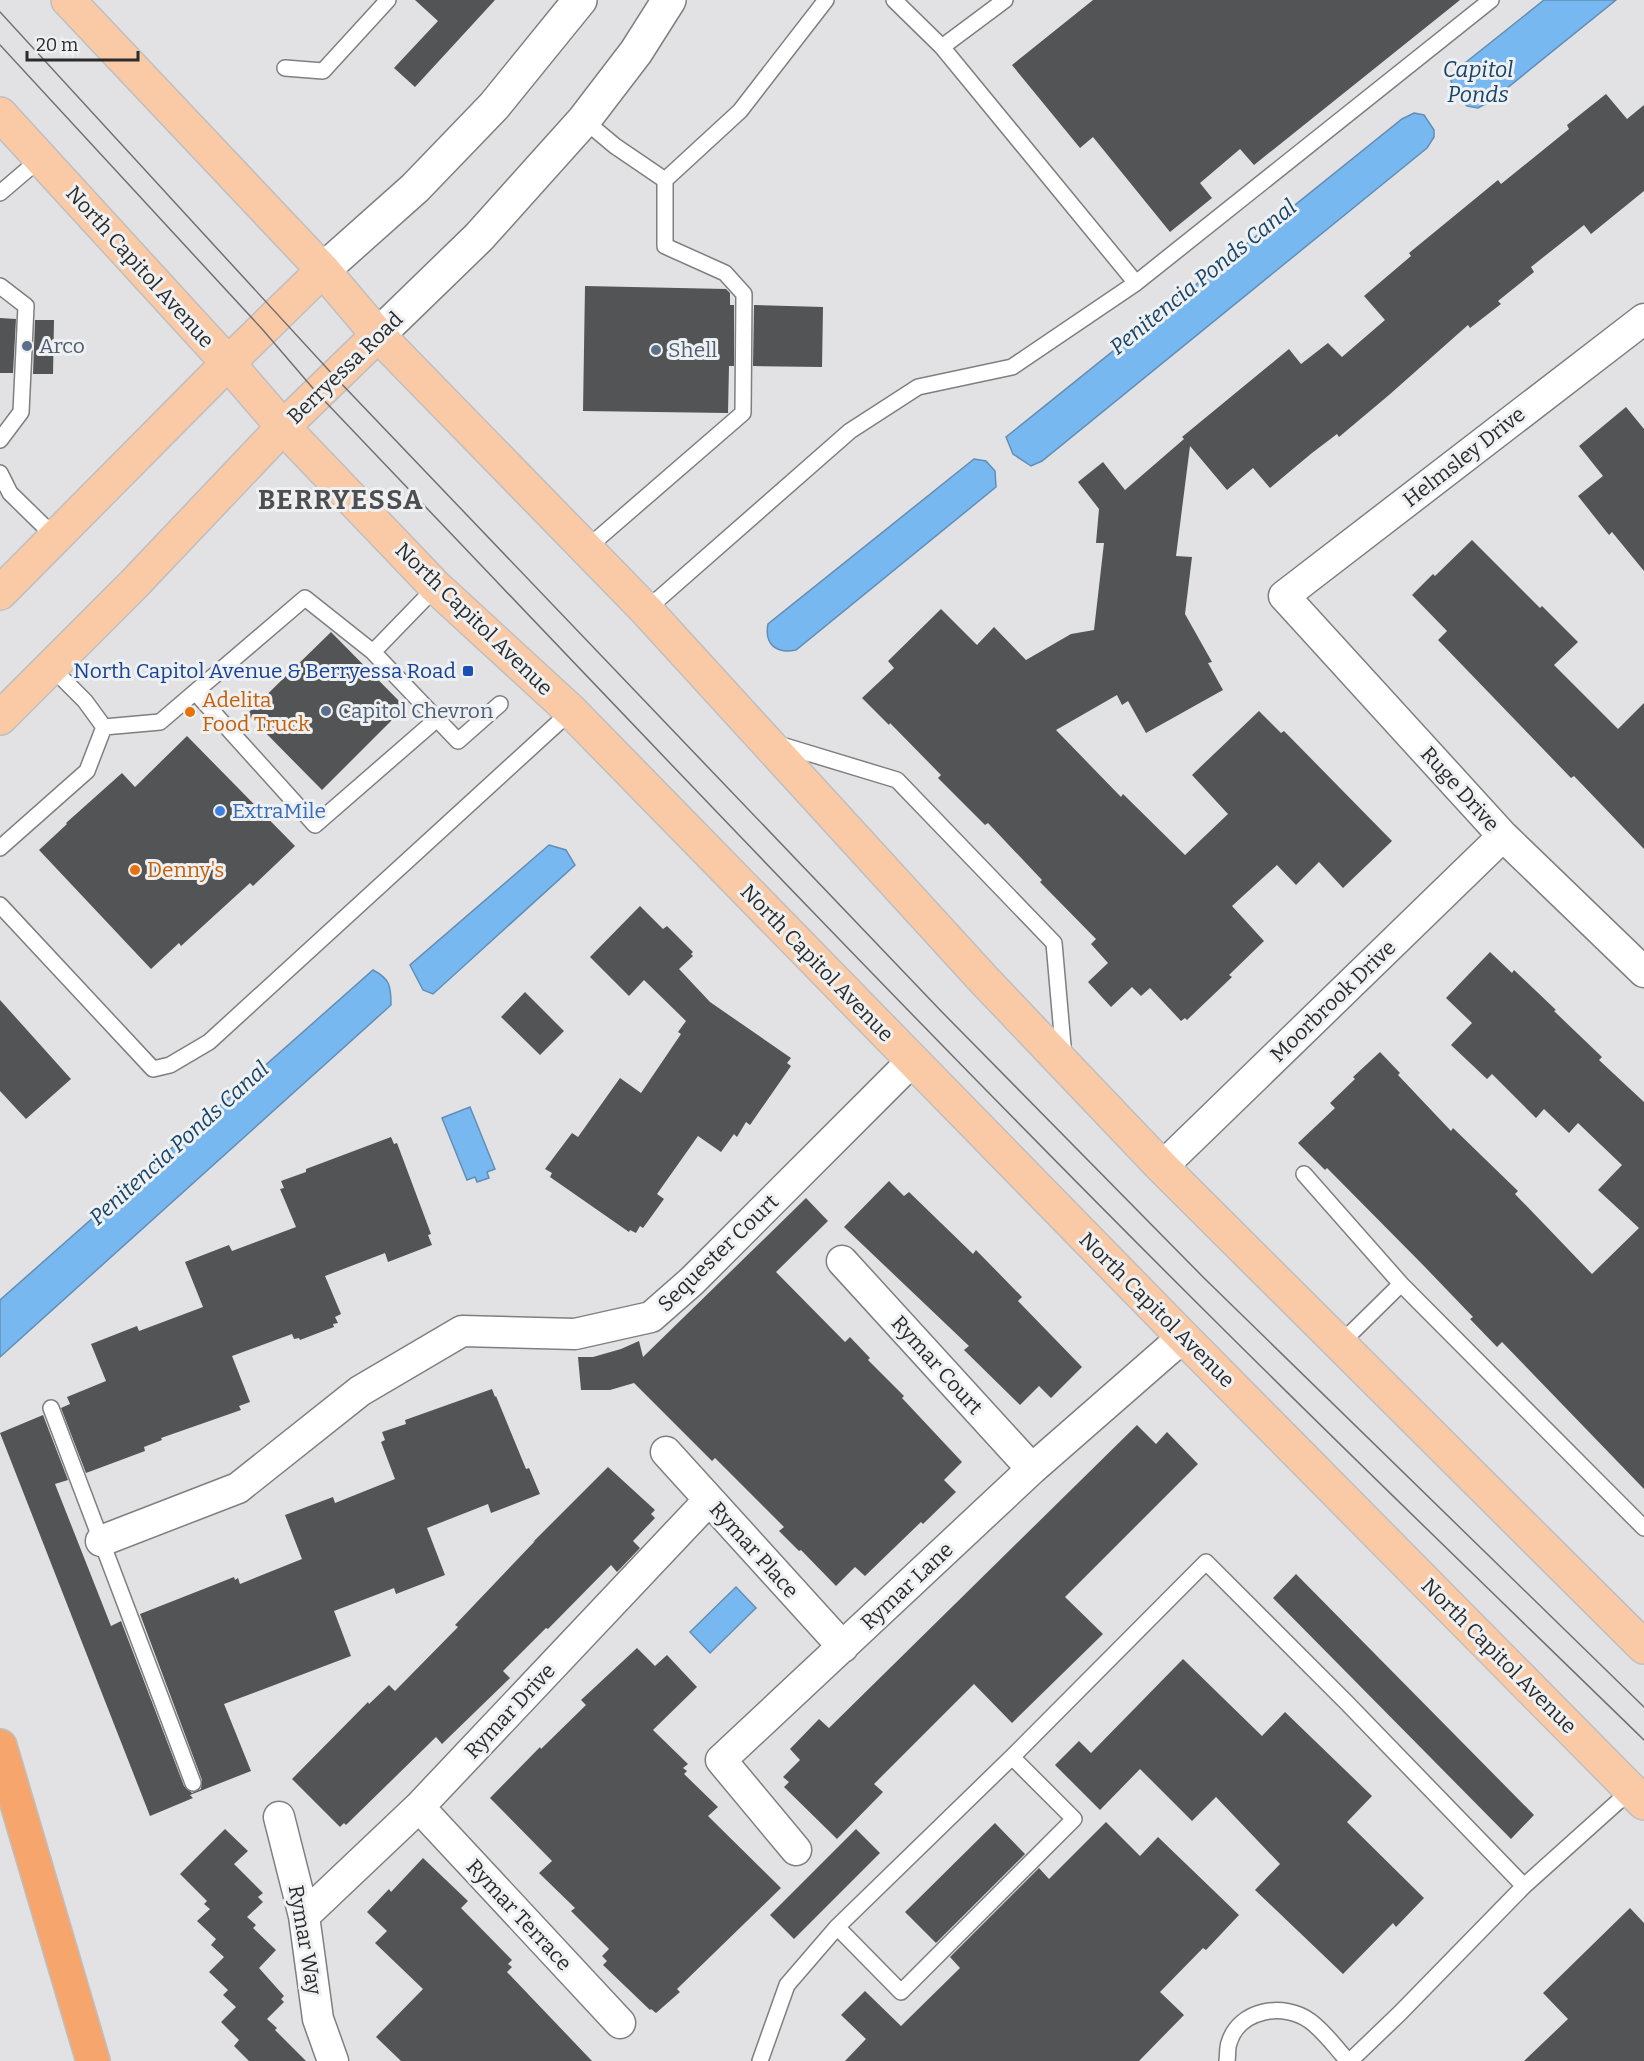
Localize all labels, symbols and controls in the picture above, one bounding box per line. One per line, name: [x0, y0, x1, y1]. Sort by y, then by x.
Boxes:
scale bar: [27, 24, 138, 62]
text: 20 m: [36, 34, 78, 56]
water label: Capitol Ponds: [1443, 56, 1513, 108]
street label: North Capitol Avenue: [60, 181, 220, 353]
water label: Penitencia Ponds Canal: [1104, 193, 1302, 360]
street label: Berryessa Road: [282, 306, 408, 430]
place label: Arco: [39, 333, 85, 359]
place label: Shell: [668, 337, 717, 363]
marker: Arco: [20, 339, 34, 353]
marker: Shell: [649, 343, 663, 357]
street label: Helmsley Drive: [1398, 401, 1530, 513]
district label: BERRYESSA: [258, 484, 424, 516]
street label: North Capitol Avenue: [390, 537, 558, 701]
place label: North Capitol Avenue & Berryessa Road: [73, 658, 456, 684]
marker: North Capitol Avenue & Berryessa Road: [461, 664, 475, 678]
place label: Adelita Food Truck: [202, 687, 310, 737]
place label: Capitol Chevron: [338, 698, 493, 724]
marker: Capitol Chevron: [319, 704, 333, 718]
marker: Adelita Food Truck: [183, 705, 197, 719]
street label: Ruge Drive: [1415, 741, 1505, 837]
place label: ExtraMile: [232, 798, 326, 824]
marker: ExtraMile: [213, 804, 227, 818]
place label: Denny's: [147, 857, 224, 883]
marker: Denny's: [128, 863, 142, 877]
street label: North Capitol Avenue: [735, 879, 899, 1047]
street label: Moorbrook Drive: [1265, 935, 1401, 1067]
water label: Penitencia Ponds Canal: [84, 1055, 274, 1231]
street label: Sequester Court: [652, 1189, 784, 1317]
street label: North Capitol Avenue: [1074, 1227, 1240, 1393]
street label: Rymar Court: [886, 1310, 988, 1420]
street label: Rymar Place: [704, 1496, 804, 1604]
street label: Rymar Lane: [855, 1537, 959, 1635]
street label: North Capitol Avenue: [1416, 1573, 1582, 1739]
street label: Rymar Drive: [459, 1658, 561, 1764]
street label: Rymar Terrace: [461, 1854, 577, 1976]
street label: Rymar Way: [283, 1883, 328, 1998]

